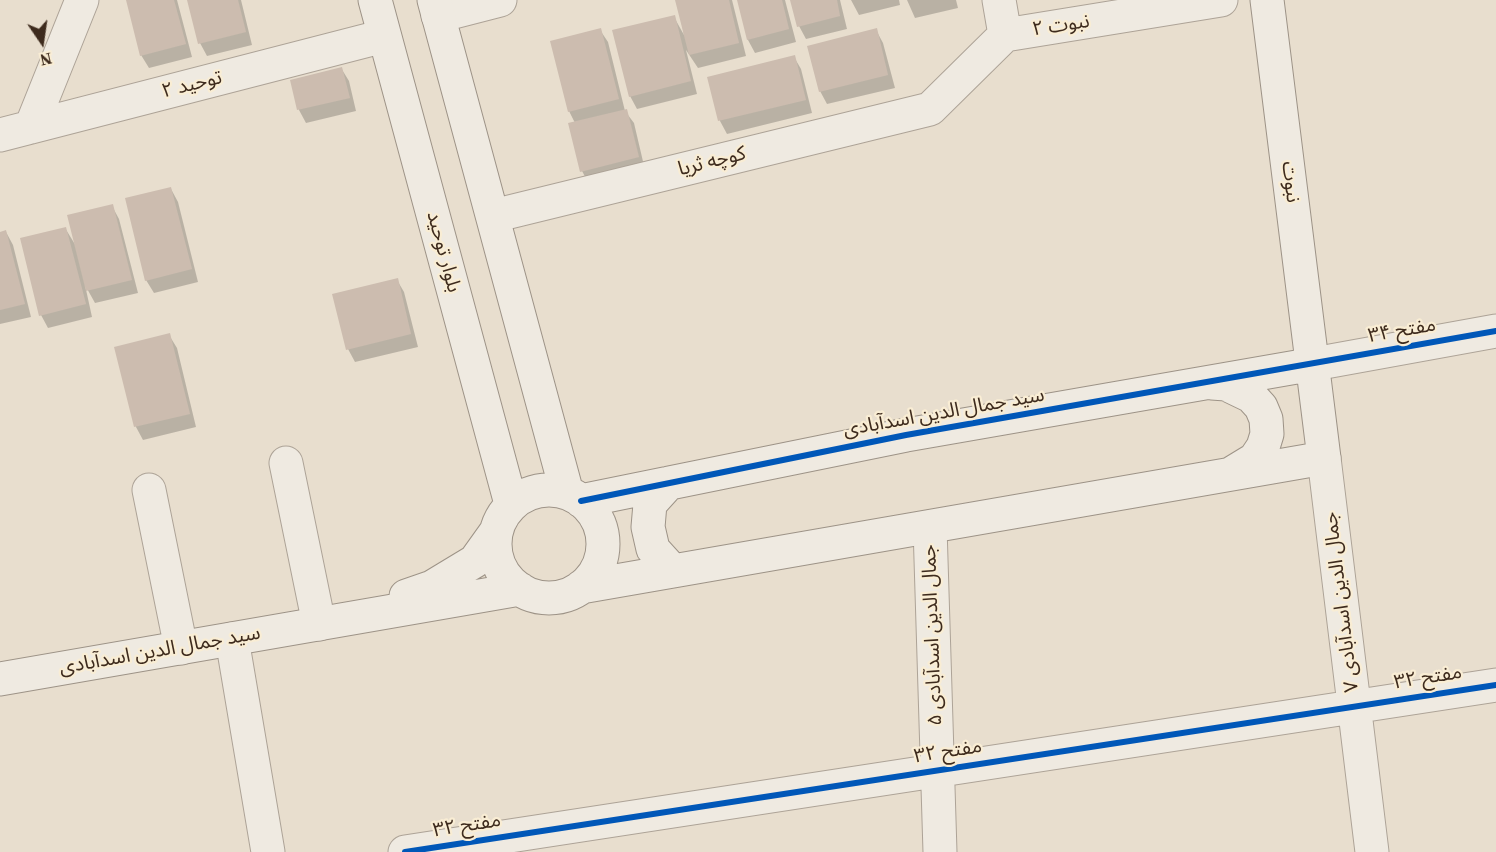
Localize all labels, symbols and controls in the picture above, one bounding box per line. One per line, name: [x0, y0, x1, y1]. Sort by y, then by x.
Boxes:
street label: نبوت ۲: [1031, 10, 1091, 42]
north arrow: [12, 12, 72, 72]
text: N: [38, 48, 54, 72]
street label: توحید ۲: [159, 66, 225, 104]
street label: کوچه ثریا: [676, 142, 748, 182]
street label: نبوت: [1276, 160, 1304, 204]
street label: بلوار توحید: [421, 209, 465, 295]
street label: مفتح ۳۴: [1366, 313, 1438, 349]
street label: سید جمال الدین اسدآبادی: [842, 383, 1046, 443]
street label: جمال الدین اسدآبادی ۷: [1319, 511, 1365, 693]
street label: جمال الدین اسدآبادی ۵: [918, 544, 948, 726]
street label: سید جمال الدین اسدآبادی: [58, 621, 262, 681]
street label: مفتح ۳۲: [1392, 661, 1464, 695]
street label: مفتح ۳۲: [912, 735, 984, 769]
street label: مفتح ۳۲: [431, 809, 503, 843]

